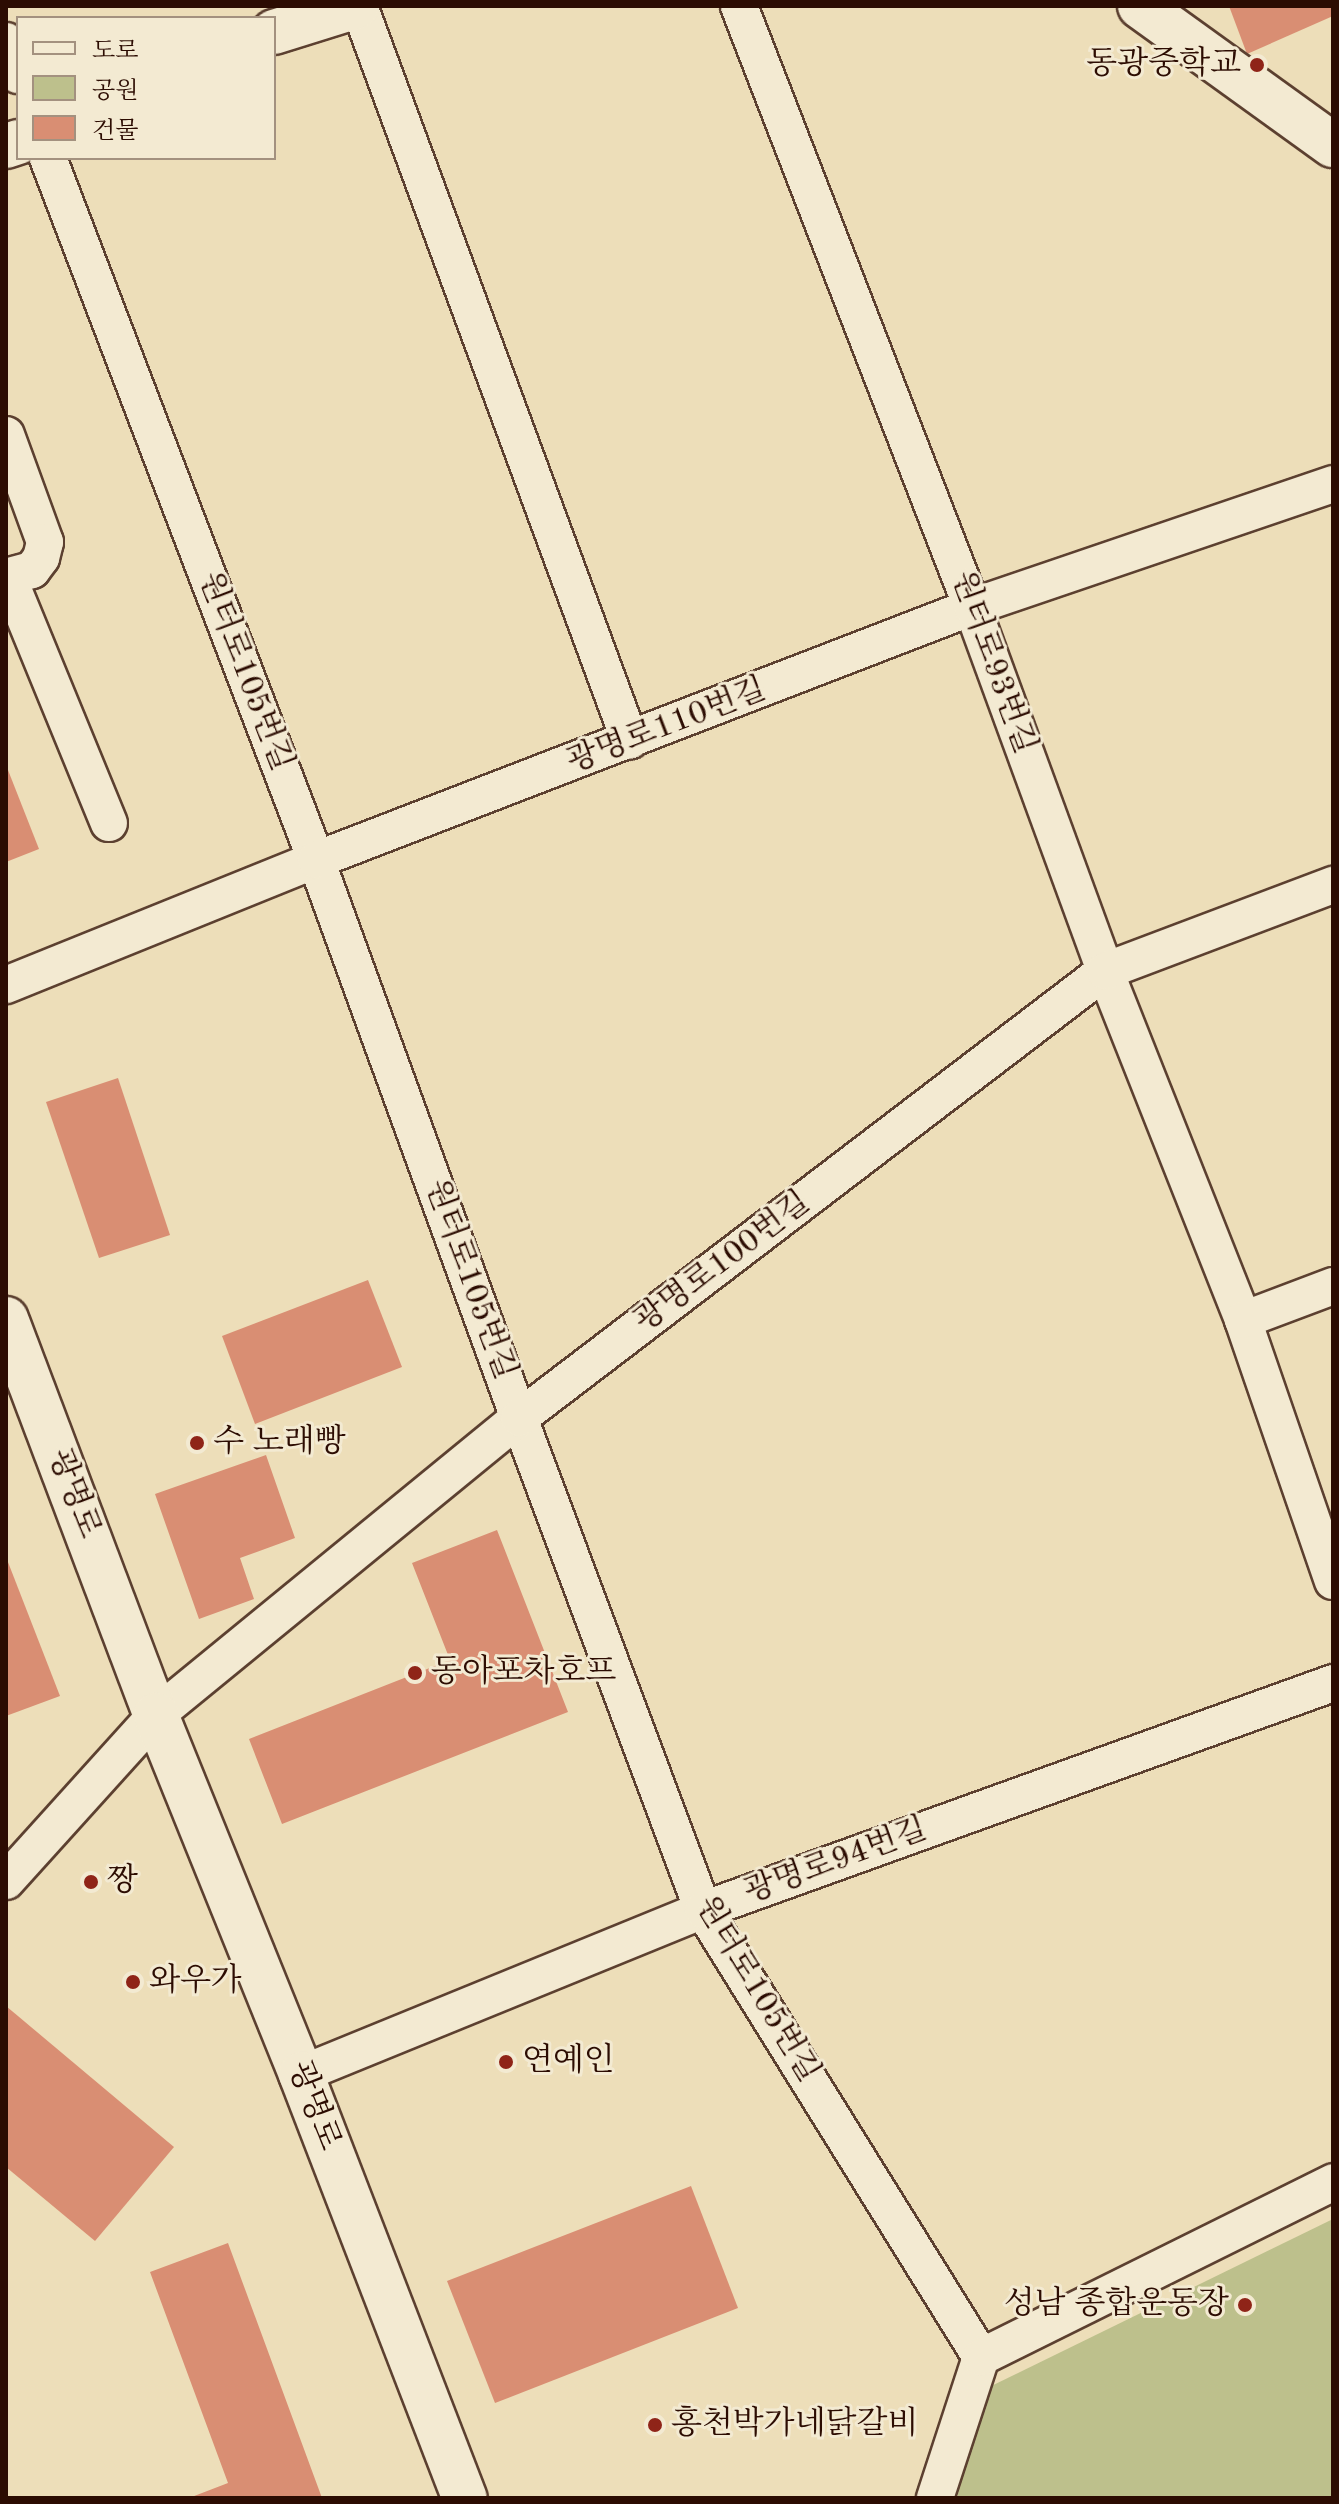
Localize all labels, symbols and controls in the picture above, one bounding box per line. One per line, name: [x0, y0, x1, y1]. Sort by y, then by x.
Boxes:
legend: [16, 16, 276, 160]
text: 도로: [92, 40, 138, 64]
place label: 동광중학교: [1086, 46, 1241, 84]
marker: 동광중학교: [1248, 56, 1266, 74]
text: 공원: [92, 80, 138, 104]
text: 건물: [92, 120, 138, 144]
street label: 원터로93번길: [941, 566, 1043, 760]
street label: 원터로105번길: [188, 567, 300, 777]
street label: 광명로110번길: [562, 671, 772, 783]
street label: 원터로105번길: [415, 1175, 523, 1385]
street label: 광명로100번길: [627, 1184, 819, 1342]
place label: 수 노래빵: [213, 1424, 346, 1462]
marker: 수 노래빵: [188, 1434, 206, 1452]
street label: 광명로: [38, 1444, 108, 1544]
place label: 동아포차호프: [431, 1654, 616, 1692]
marker: 동아포차호프: [406, 1664, 424, 1682]
street label: 광명로94번길: [739, 1811, 933, 1913]
place label: 짱: [107, 1863, 138, 1901]
marker: 짱: [82, 1873, 100, 1891]
street label: 원터로105번길: [685, 1890, 827, 2090]
place label: 와우가: [149, 1963, 242, 2001]
marker: 와우가: [124, 1973, 142, 1991]
place label: 연예인: [522, 2043, 615, 2081]
marker: 연예인: [497, 2053, 515, 2071]
street label: 광명로: [278, 2056, 348, 2156]
place label: 성남 종합운동장: [1004, 2286, 1229, 2324]
marker: 성남 종합운동장: [1236, 2296, 1254, 2314]
place label: 홍천박가네닭갈비: [671, 2406, 918, 2444]
marker: 홍천박가네닭갈비: [646, 2416, 664, 2434]

